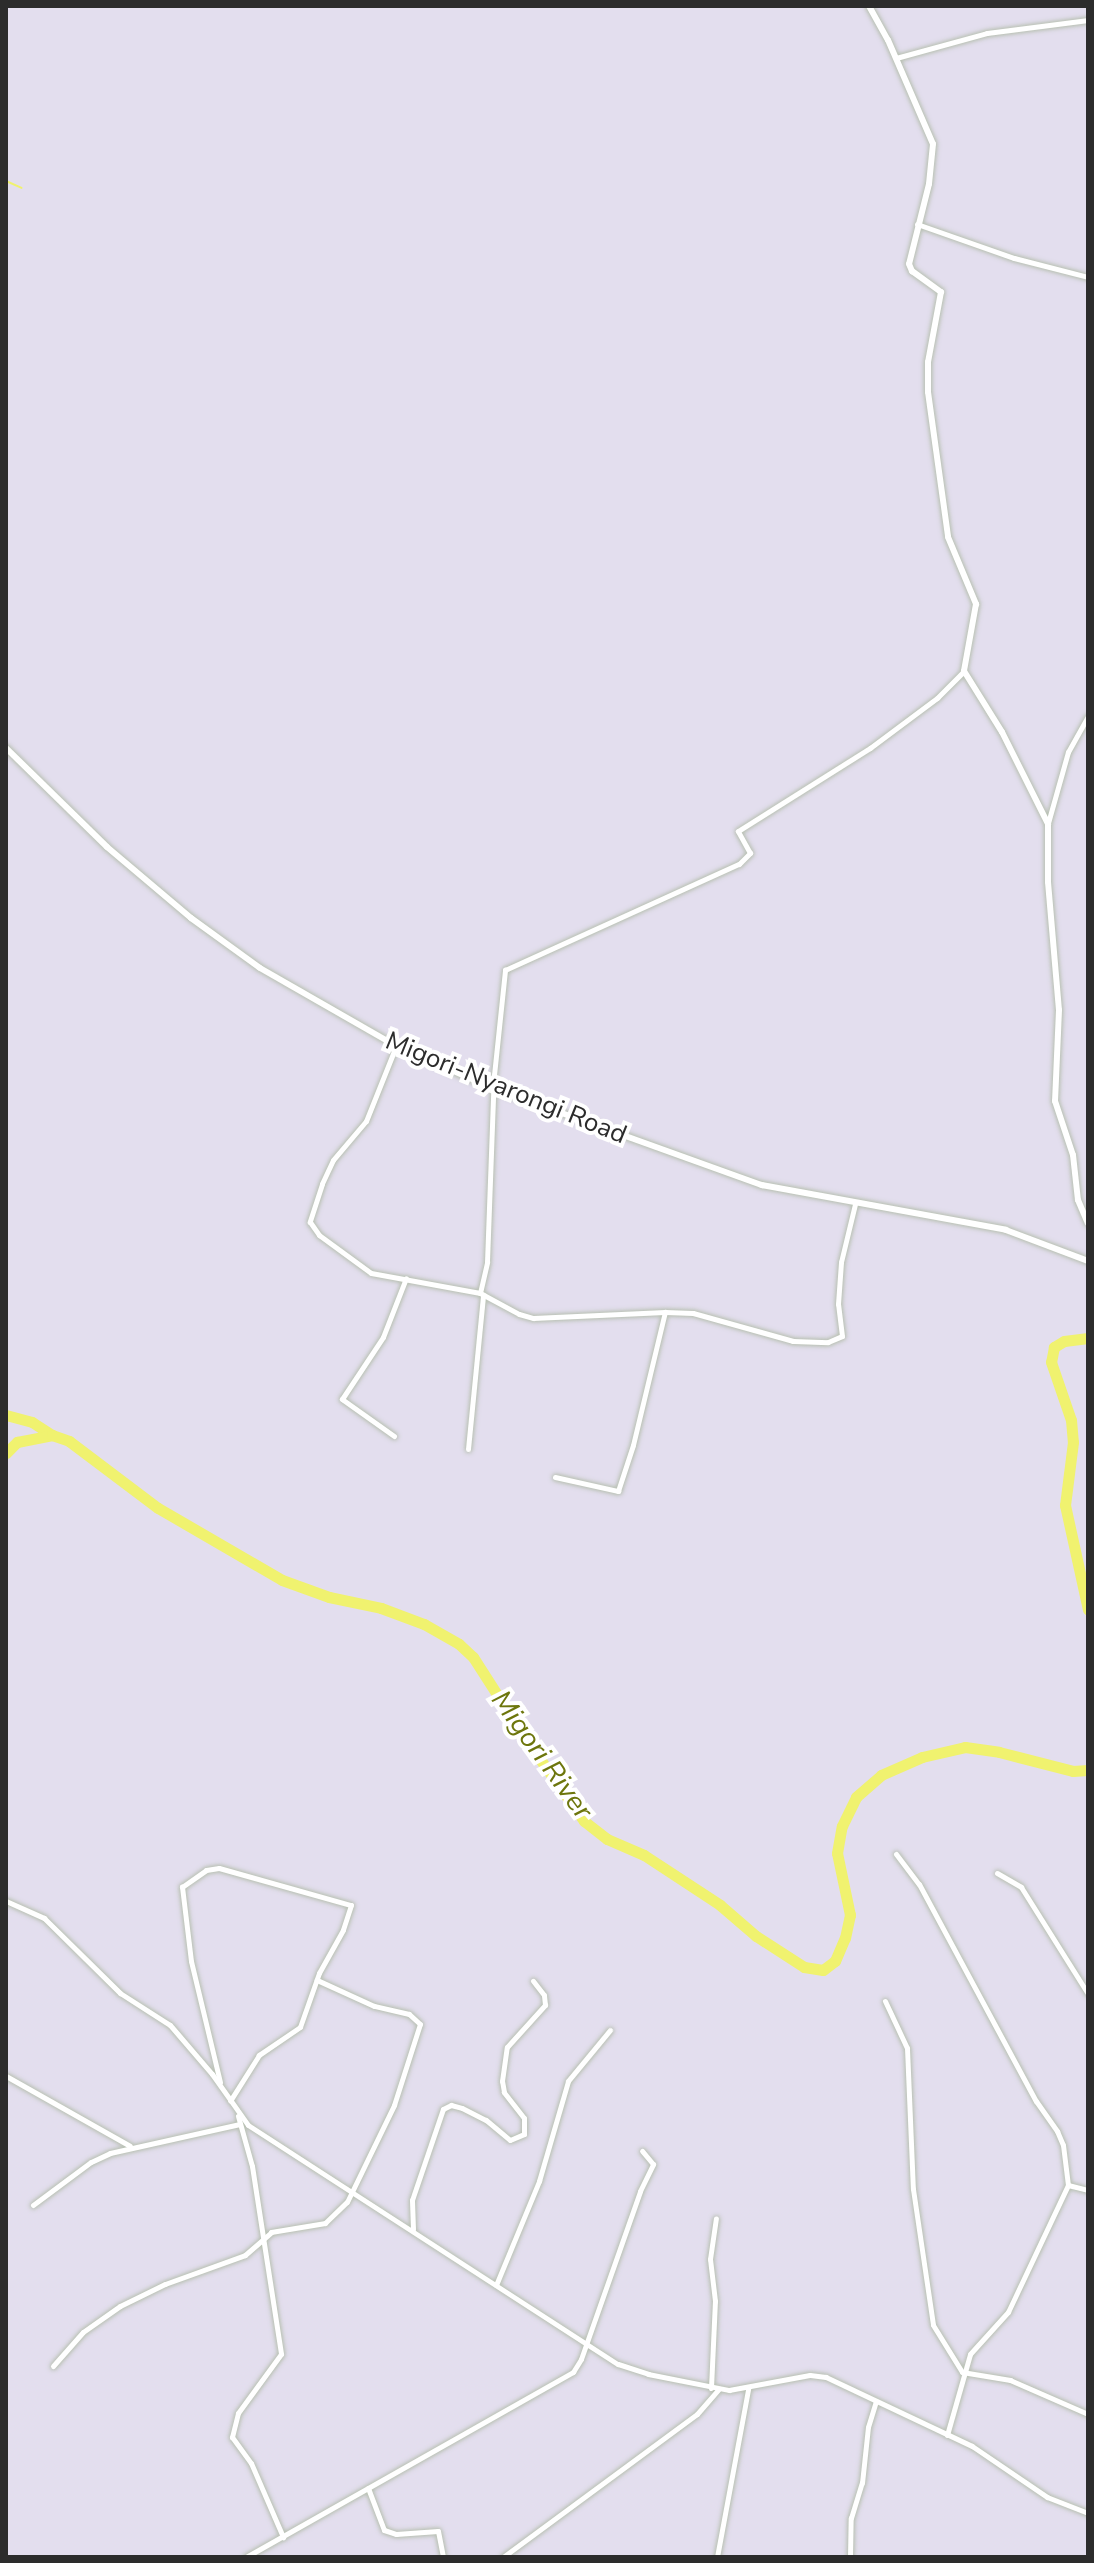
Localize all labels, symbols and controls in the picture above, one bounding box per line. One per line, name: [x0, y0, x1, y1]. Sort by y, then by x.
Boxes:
street label: Migori-Nyarongi Road: [381, 1025, 631, 1151]
water label: Migori River: [484, 1684, 600, 1826]

